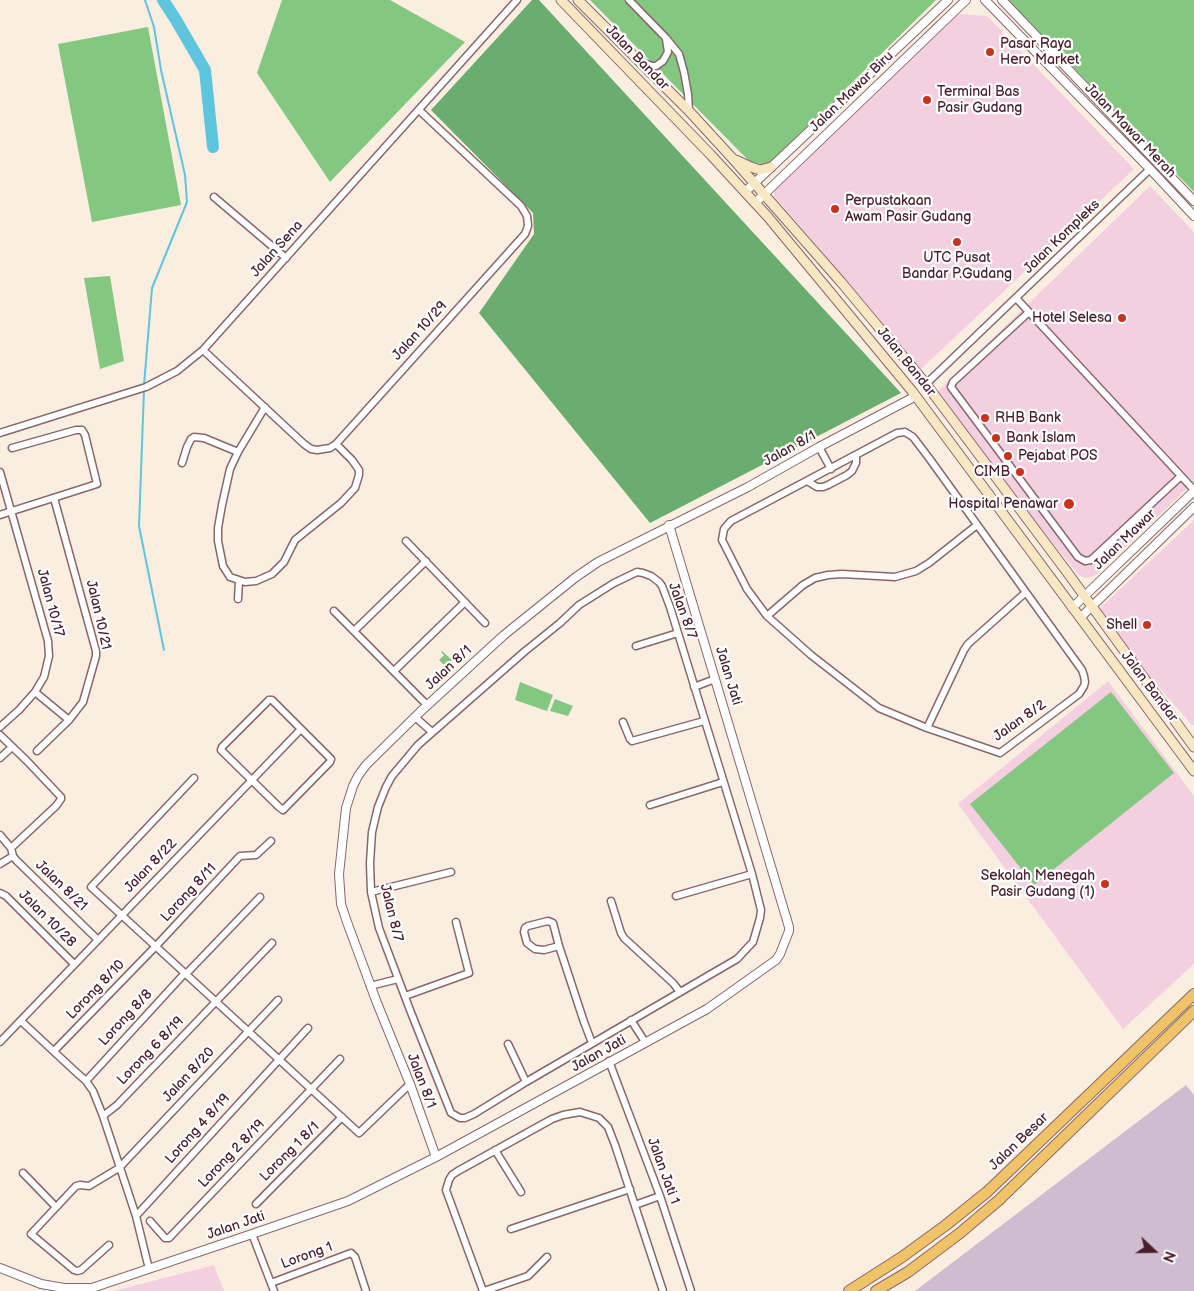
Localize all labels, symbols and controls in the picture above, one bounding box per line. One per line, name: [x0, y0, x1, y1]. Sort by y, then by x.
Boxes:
street label: Jalan Bandar: [602, 22, 672, 94]
place label: Pasar Raya Hero Market: [1000, 36, 1079, 68]
marker: Pasar Raya Hero Market: [984, 46, 996, 58]
street label: Jalan Mawar Biru: [807, 48, 897, 136]
street label: Jalan Mawar Merah: [1081, 80, 1179, 182]
place label: Terminal Bas Pasir Gudang: [937, 84, 1022, 116]
marker: Terminal Bas Pasir Gudang: [921, 94, 933, 106]
place label: Perpustakaan Awam Pasir Gudang: [845, 193, 971, 226]
street label: Jalan Kompleks: [1020, 196, 1104, 278]
marker: Perpustakaan Awam Pasir Gudang: [829, 203, 841, 215]
street label: Jalan Sena: [247, 217, 307, 281]
marker: UTC Pusat Bandar P.Gudang: [951, 236, 963, 248]
place label: UTC Pusat Bandar P.Gudang: [902, 250, 1012, 282]
street label: Jalan 10/29: [389, 298, 451, 364]
place label: Hotel Selesa: [1032, 310, 1112, 326]
marker: Hotel Selesa: [1116, 312, 1128, 324]
street label: Jalan Bandar: [873, 324, 939, 400]
place label: RHB Bank: [995, 410, 1061, 426]
marker: RHB Bank: [979, 412, 991, 424]
street label: Jalan 8/1: [761, 428, 819, 470]
place label: Bank Islam: [1006, 430, 1076, 446]
marker: Bank Islam: [990, 432, 1002, 444]
place label: Pejabat POS: [1018, 448, 1098, 464]
marker: Pejabat POS: [1002, 450, 1014, 462]
place label: CIMB: [974, 464, 1010, 480]
marker: CIMB: [1014, 466, 1026, 478]
place label: Hospital Penawar: [948, 496, 1058, 512]
marker: Hospital Penawar: [1062, 497, 1076, 511]
street label: Jalan Mawar: [1090, 506, 1160, 574]
street label: Jalan 10/17: [33, 567, 67, 639]
street label: Jalan 10/21: [82, 579, 114, 651]
street label: Jalan 8/7: [664, 580, 700, 642]
place label: Shell: [1106, 617, 1137, 633]
marker: Shell: [1141, 619, 1153, 631]
street label: Jalan 8/1: [422, 642, 476, 694]
street label: Jalan Jati: [711, 645, 745, 707]
street label: Jalan Bandar: [1117, 648, 1181, 726]
street label: Jalan 8/2: [990, 697, 1050, 745]
street label: Jalan 8/22: [121, 835, 181, 897]
street label: Jalan 8/21: [32, 857, 90, 915]
street label: Lorong 8/11: [158, 860, 220, 926]
place label: Sekolah Menegah Pasir Gudang (1): [981, 868, 1095, 900]
marker: Sekolah Menegah Pasir Gudang (1): [1099, 878, 1111, 890]
street label: Jalan 8/7: [376, 882, 406, 944]
street label: Jalan 10/28: [15, 887, 79, 951]
street label: Lorong 8/10: [63, 957, 129, 1023]
street label: Lorong 8/8: [96, 986, 156, 1050]
street label: Lorong 6 8/19: [114, 1013, 188, 1089]
street label: Jalan Jati: [569, 1032, 629, 1076]
street label: Jalan 8/20: [159, 1044, 219, 1106]
street label: Jalan 8/1: [403, 1051, 439, 1111]
street label: Lorong 4 8/19: [162, 1091, 234, 1167]
street label: Jalan Besar: [986, 1110, 1052, 1174]
street label: Lorong 2 8/19: [195, 1116, 269, 1192]
street label: Lorong 1 8/1: [257, 1119, 323, 1185]
street label: Jalan Jati 1: [643, 1136, 683, 1206]
street label: Jalan Jati: [205, 1208, 267, 1244]
north arrow: [1129, 1226, 1179, 1276]
street label: Lorong 1: [279, 1239, 335, 1273]
text: N: [1159, 1249, 1178, 1265]

